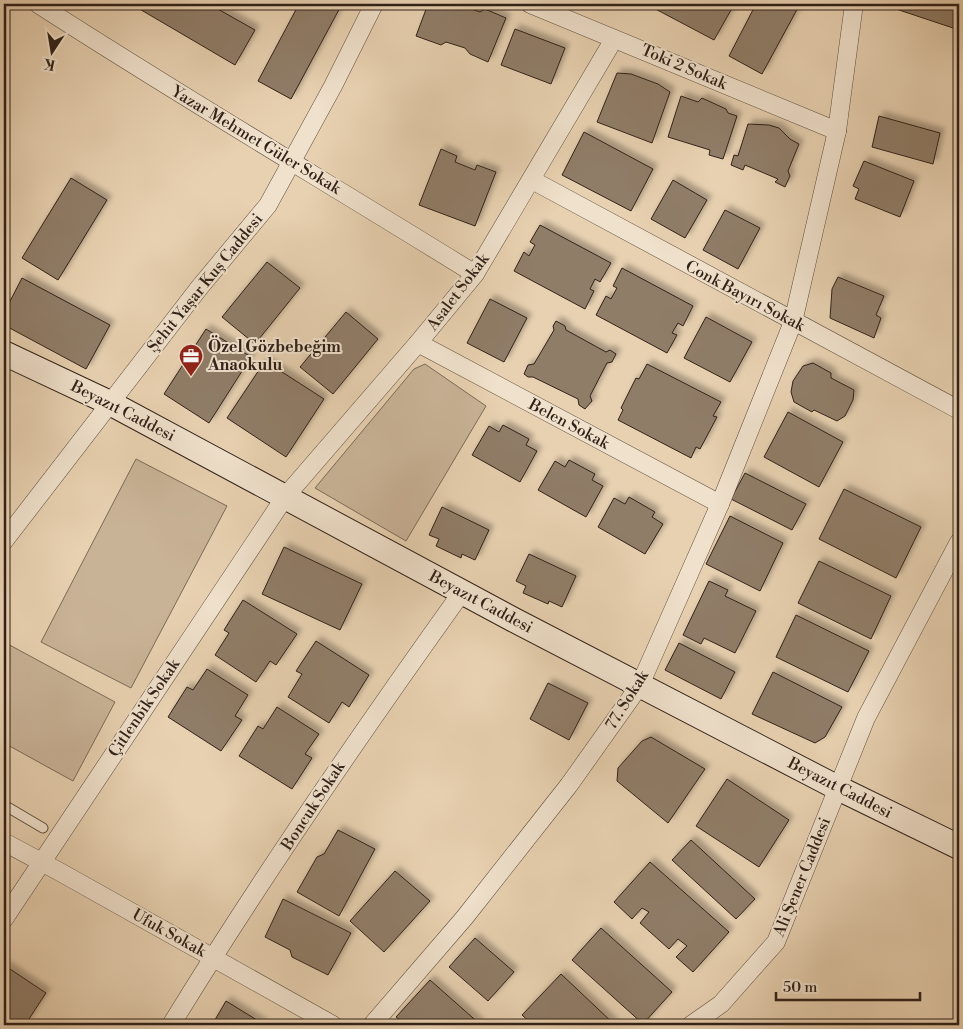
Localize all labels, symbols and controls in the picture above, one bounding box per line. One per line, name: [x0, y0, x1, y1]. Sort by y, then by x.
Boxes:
north arrow: [28, 28, 78, 78]
street label: Toki 2 Sokak: [638, 40, 732, 95]
text: K: [41, 54, 57, 74]
street label: Yazar Mehmet Güler Sokak: [167, 81, 346, 199]
street label: Şehit Yaşar Kuş Caddesi: [143, 210, 267, 356]
street label: Asalet Sokak: [422, 248, 494, 335]
street label: Conk Bayırı Sokak: [682, 256, 810, 337]
place label: Özel Gözbebeğim Anaokulu: [207, 335, 341, 375]
office icon: Özel Gözbebeğim Anaokulu: [178, 343, 204, 377]
street label: Beyazıt Caddesi: [67, 376, 179, 446]
street label: Belen Sokak: [524, 394, 614, 454]
street label: Beyazıt Caddesi: [425, 566, 536, 638]
street label: Çitlenbik Sokak: [104, 654, 185, 761]
street label: 77. Sokak: [601, 665, 654, 733]
street label: Beyazıt Caddesi: [784, 753, 896, 823]
street label: Boncuk Sokak: [276, 756, 350, 855]
street label: Ali Şener Caddesi: [769, 814, 835, 941]
street label: Ufuk Sokak: [128, 904, 211, 962]
scale bar: [776, 969, 919, 1001]
text: 50 m: [783, 978, 817, 997]

